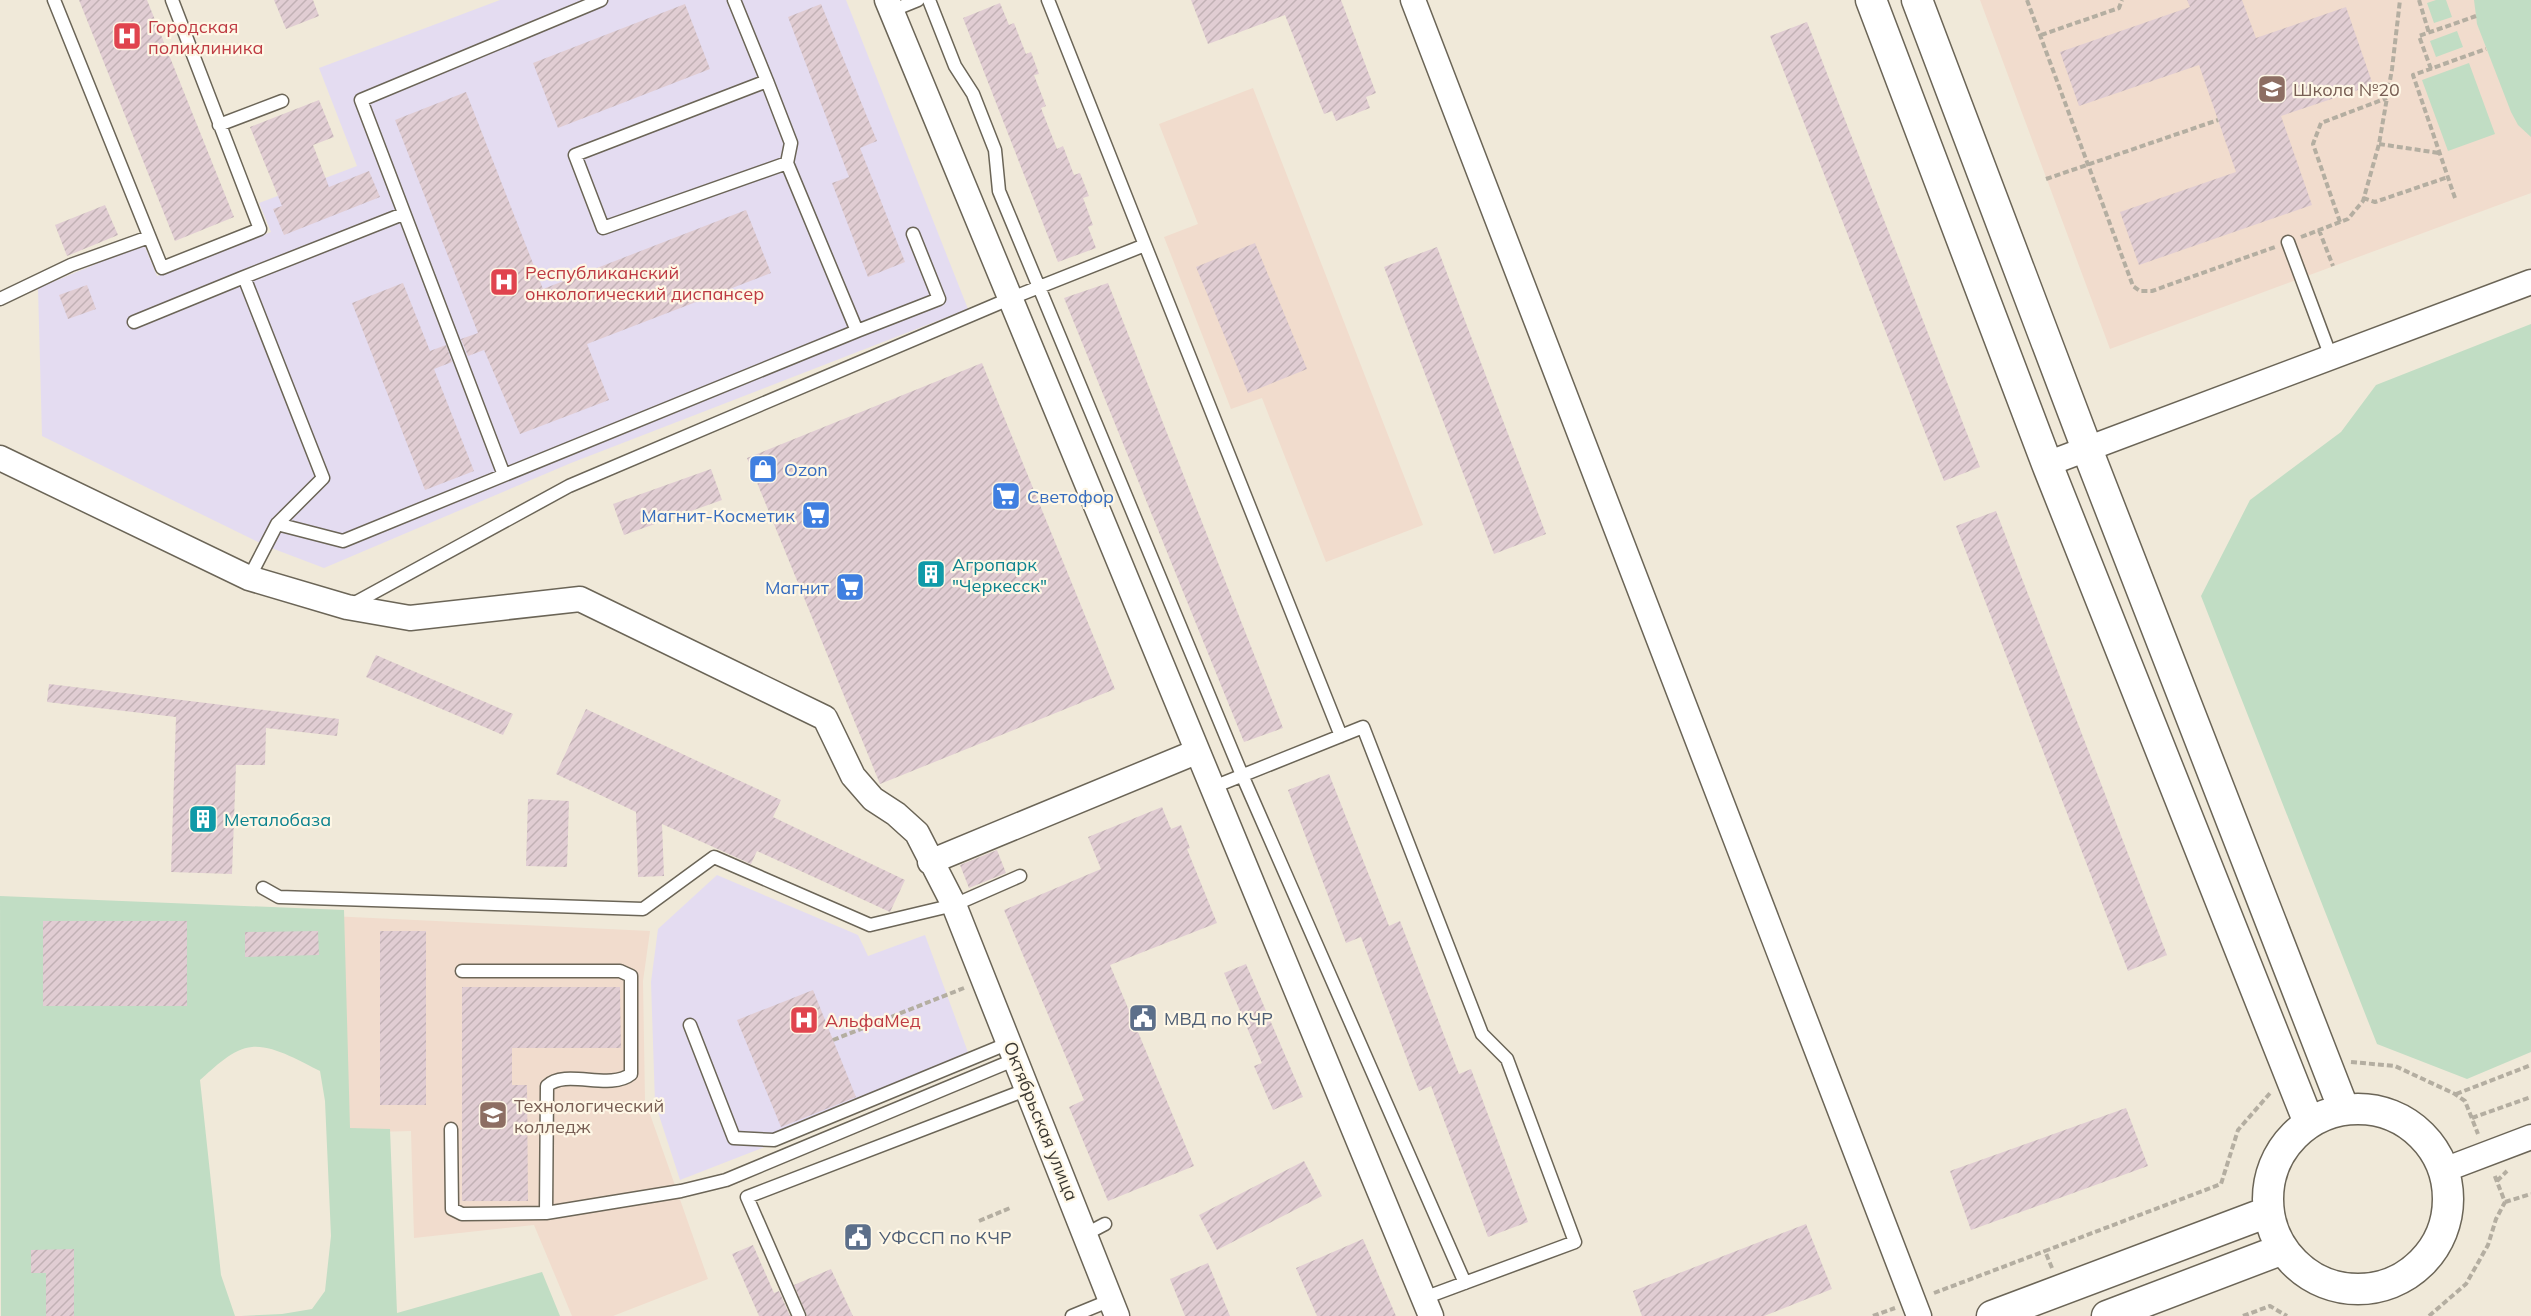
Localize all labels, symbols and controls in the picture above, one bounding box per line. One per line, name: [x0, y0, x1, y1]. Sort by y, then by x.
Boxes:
place label: Городская поликлиника: [148, 15, 263, 59]
hospital icon: Городская поликлиника: [111, 20, 143, 52]
school or university icon: Школа №20: [2256, 73, 2288, 105]
place label: Школа №20: [2293, 78, 2400, 101]
place label: Республиканский онкологический диспансер: [525, 261, 764, 305]
hospital icon: Республиканский онкологический диспансер: [488, 266, 520, 298]
shop icon: Ozon: [747, 453, 779, 485]
place label: Ozon: [784, 458, 828, 481]
supermarket icon: Светофор: [990, 480, 1022, 512]
place label: Светофор: [1027, 485, 1114, 508]
supermarket icon: Магнит-Косметик: [800, 499, 832, 531]
place label: Магнит-Косметик: [641, 504, 795, 527]
place label: Агропарк "Черкесск": [952, 553, 1047, 597]
building icon: Агропарк "Черкесск": [915, 558, 947, 590]
supermarket icon: Магнит: [834, 571, 866, 603]
place label: Магнит: [765, 576, 830, 599]
building icon: Металобаза: [187, 803, 219, 835]
place label: Металобаза: [224, 808, 331, 831]
public building icon: МВД по КЧР: [1127, 1002, 1159, 1034]
hospital icon: АльфаМед: [788, 1004, 820, 1036]
place label: МВД по КЧР: [1164, 1007, 1273, 1030]
place label: АльфаМед: [825, 1009, 921, 1032]
street label: Октябрьская улица: [999, 1038, 1083, 1204]
place label: Технологический колледж: [514, 1094, 664, 1138]
school or university icon: Технологический колледж: [477, 1099, 509, 1131]
public building icon: УФССП по КЧР: [842, 1221, 874, 1253]
place label: УФССП по КЧР: [878, 1226, 1012, 1249]

